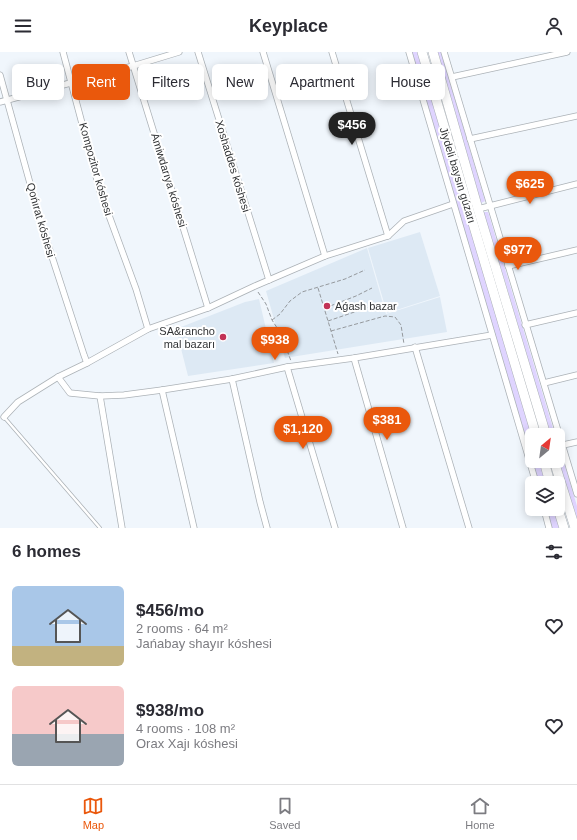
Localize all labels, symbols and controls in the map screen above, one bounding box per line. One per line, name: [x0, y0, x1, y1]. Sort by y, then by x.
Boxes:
icon: menu: [12, 15, 34, 37]
icon: person: [543, 15, 565, 37]
text: Keyplace: [249, 16, 328, 36]
chip: Buy: [12, 64, 64, 100]
chip: Rent: [72, 64, 130, 100]
chip: Filters: [138, 64, 204, 100]
chip: New: [212, 64, 268, 100]
chip: Apartment: [276, 64, 368, 100]
chip: House: [376, 64, 445, 100]
pin: $456: [328, 112, 376, 146]
text: $456: [338, 117, 366, 132]
street label: Xoshaddes kóshesi: [213, 119, 253, 213]
street label: Kompozitor kóshesi: [77, 121, 115, 217]
street label: Jiydeli baysın gúzarı: [438, 126, 478, 224]
street label: Ámiwdarıya kóshesi: [149, 131, 189, 229]
pin: $625: [506, 171, 554, 205]
text: $625: [516, 176, 544, 191]
street label: Qońırat kóshesi: [25, 181, 57, 259]
pin: $977: [494, 237, 542, 271]
text: $977: [504, 242, 532, 257]
place label: Aǵash bazar: [335, 300, 397, 312]
marker: Aǵash bazar: [322, 301, 332, 311]
place label: SA&rancho mal bazarı: [159, 325, 215, 350]
pin: $938: [251, 327, 299, 361]
marker: SA&rancho mal bazarı: [218, 332, 228, 342]
text: $938: [261, 332, 289, 347]
pin: $381: [363, 407, 411, 441]
text: $381: [373, 412, 401, 427]
pin: $1,120: [270, 416, 336, 450]
text: $1,120: [283, 421, 323, 436]
north arrow: [525, 428, 565, 468]
map controls: [525, 428, 565, 516]
button: layers: [525, 476, 565, 516]
icon: filters: [543, 541, 565, 563]
text: 6 homes: [12, 542, 81, 561]
text: $456/mo: [136, 601, 204, 620]
icon: home: [44, 602, 92, 650]
icon: heart: [543, 615, 565, 637]
text: 2 rooms · 64 m²: [136, 621, 228, 636]
text: Jańabay shayır kóshesi: [136, 636, 272, 651]
text: $938/mo: [136, 701, 204, 720]
icon: home: [44, 702, 92, 750]
icon: heart: [543, 715, 565, 737]
text: 4 rooms · 108 m²: [136, 721, 235, 736]
text: Orax Xajı kóshesi: [136, 736, 238, 751]
tab: Map: [82, 795, 104, 831]
tab: Saved: [269, 795, 300, 831]
tab: Home: [465, 795, 495, 831]

